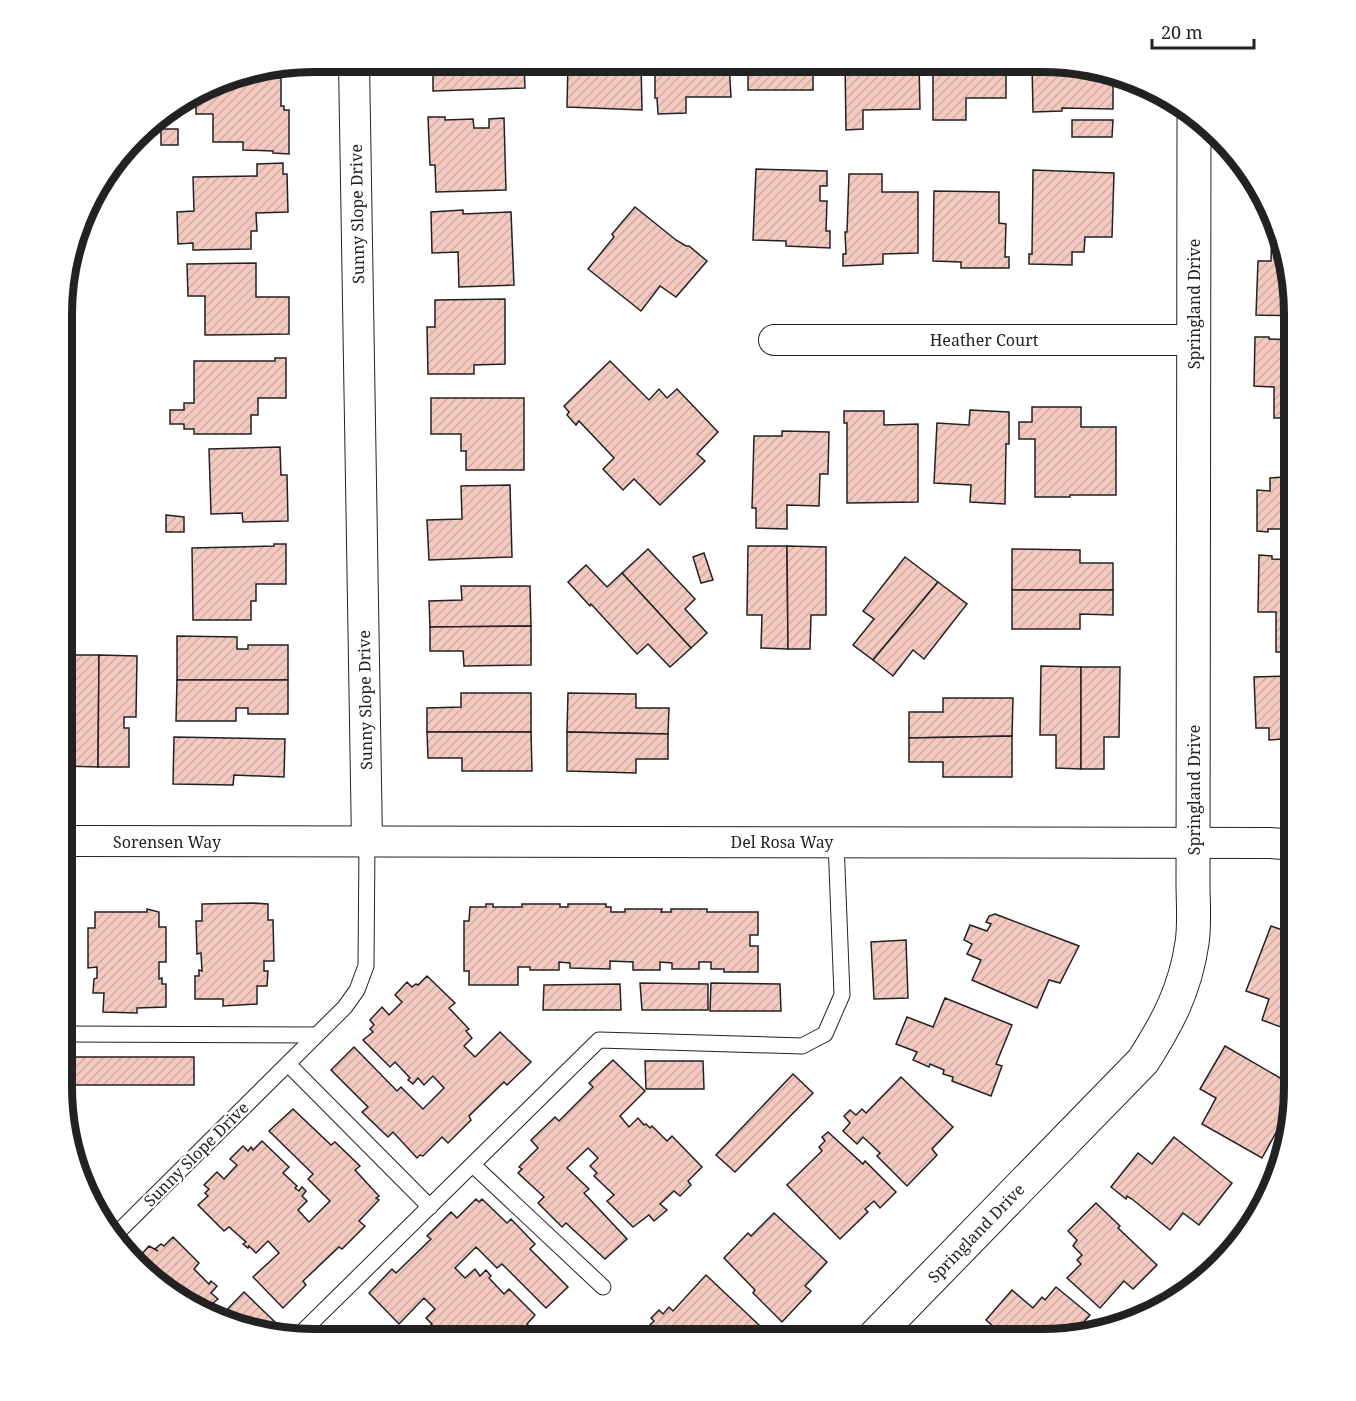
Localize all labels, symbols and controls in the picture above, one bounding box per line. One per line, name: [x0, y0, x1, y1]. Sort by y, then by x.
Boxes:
scale bar: [1152, 12, 1254, 50]
text: 20 m: [1161, 20, 1203, 44]
street label: Sunny Slope Drive: [345, 144, 369, 284]
street label: Springland Drive: [1183, 239, 1205, 369]
street label: Heather Court: [930, 329, 1039, 351]
street label: Sunny Slope Drive: [353, 630, 377, 770]
street label: Springland Drive: [1183, 725, 1205, 855]
street label: Sorensen Way: [113, 831, 222, 853]
street label: Del Rosa Way: [731, 831, 834, 853]
street label: Sunny Slope Drive: [139, 1097, 253, 1211]
street label: Springland Drive: [923, 1178, 1029, 1288]

